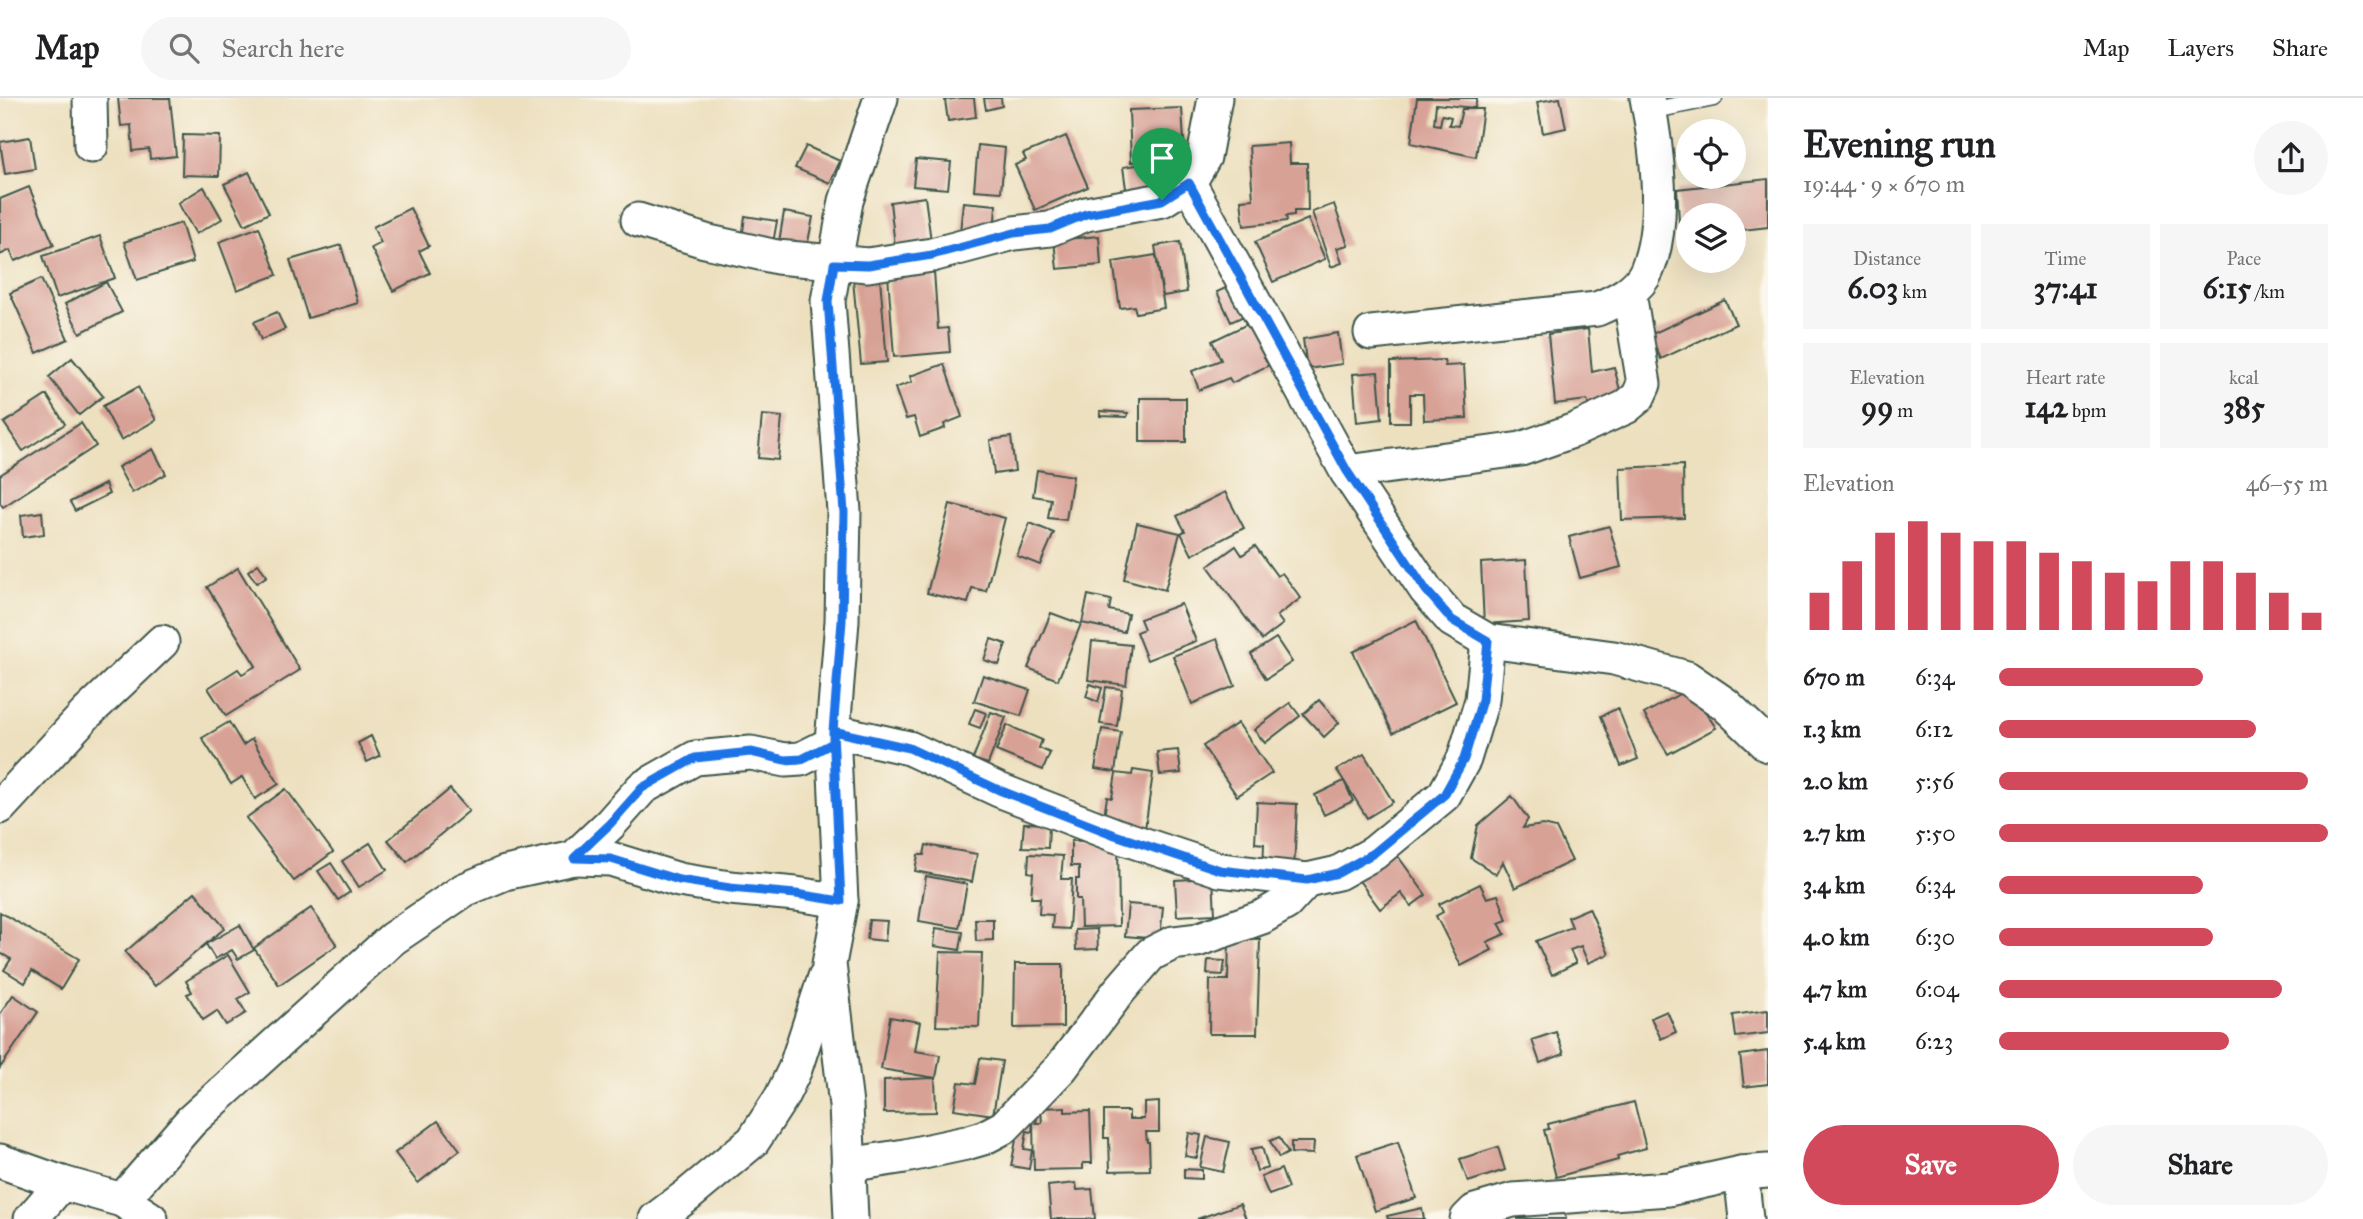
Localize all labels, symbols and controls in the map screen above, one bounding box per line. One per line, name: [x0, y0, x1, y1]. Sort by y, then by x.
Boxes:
search box: [141, 17, 631, 80]
text: Map: [35, 28, 99, 68]
icon: search: [165, 29, 203, 67]
text: Search here: [221, 32, 345, 64]
text: Map: [2083, 33, 2130, 63]
text: Layers: [2168, 33, 2234, 63]
text: Share: [2272, 33, 2328, 63]
map controls: [1676, 119, 1746, 273]
button: locate: [1676, 119, 1746, 189]
text: Evening run: [1803, 121, 1996, 167]
button: share: [2254, 121, 2328, 195]
pin: [1132, 128, 1192, 200]
icon: arrive: [1143, 139, 1181, 177]
text: 19:44 · 9 × 670 m: [1803, 170, 1965, 198]
button: layers: [1676, 203, 1746, 273]
text: Distance: [1853, 247, 1921, 270]
text: Time: [2044, 247, 2087, 270]
text: Pace: [2227, 247, 2261, 270]
text: 6.03: [1847, 270, 1898, 306]
text: 37:41: [2033, 270, 2098, 306]
text: 6:15: [2203, 270, 2251, 306]
text: km: [1898, 280, 1927, 303]
text: /km: [2251, 280, 2285, 303]
text: Elevation: [1849, 366, 1925, 389]
text: Heart rate: [2026, 366, 2105, 389]
text: kcal: [2229, 366, 2259, 389]
text: 99: [1861, 389, 1893, 425]
text: 142: [2024, 389, 2068, 425]
text: 385: [2223, 389, 2265, 425]
text: m: [1893, 399, 1913, 422]
text: bpm: [2068, 399, 2107, 422]
text: Elevation: [1803, 469, 1894, 497]
text: 46–55 m: [2246, 469, 2328, 497]
text: 670 m: [1803, 663, 1865, 691]
text: 6:34: [1915, 663, 1955, 691]
text: 1.3 km: [1803, 715, 1861, 743]
text: 6:12: [1915, 715, 1953, 743]
text: 2.0 km: [1803, 767, 1868, 795]
text: 5:56: [1915, 767, 1954, 795]
text: 2.7 km: [1803, 819, 1865, 847]
text: 5:50: [1915, 819, 1956, 847]
text: 3.4 km: [1803, 871, 1865, 899]
text: 6:34: [1915, 871, 1955, 899]
text: 4.0 km: [1803, 923, 1869, 951]
text: 6:30: [1915, 923, 1955, 951]
text: 4.7 km: [1803, 975, 1867, 1003]
text: 6:04: [1915, 975, 1959, 1003]
text: 5.4 km: [1803, 1027, 1866, 1055]
text: 6:23: [1915, 1027, 1953, 1055]
button: Save: [1803, 1125, 2059, 1205]
button: Share: [2073, 1125, 2328, 1205]

